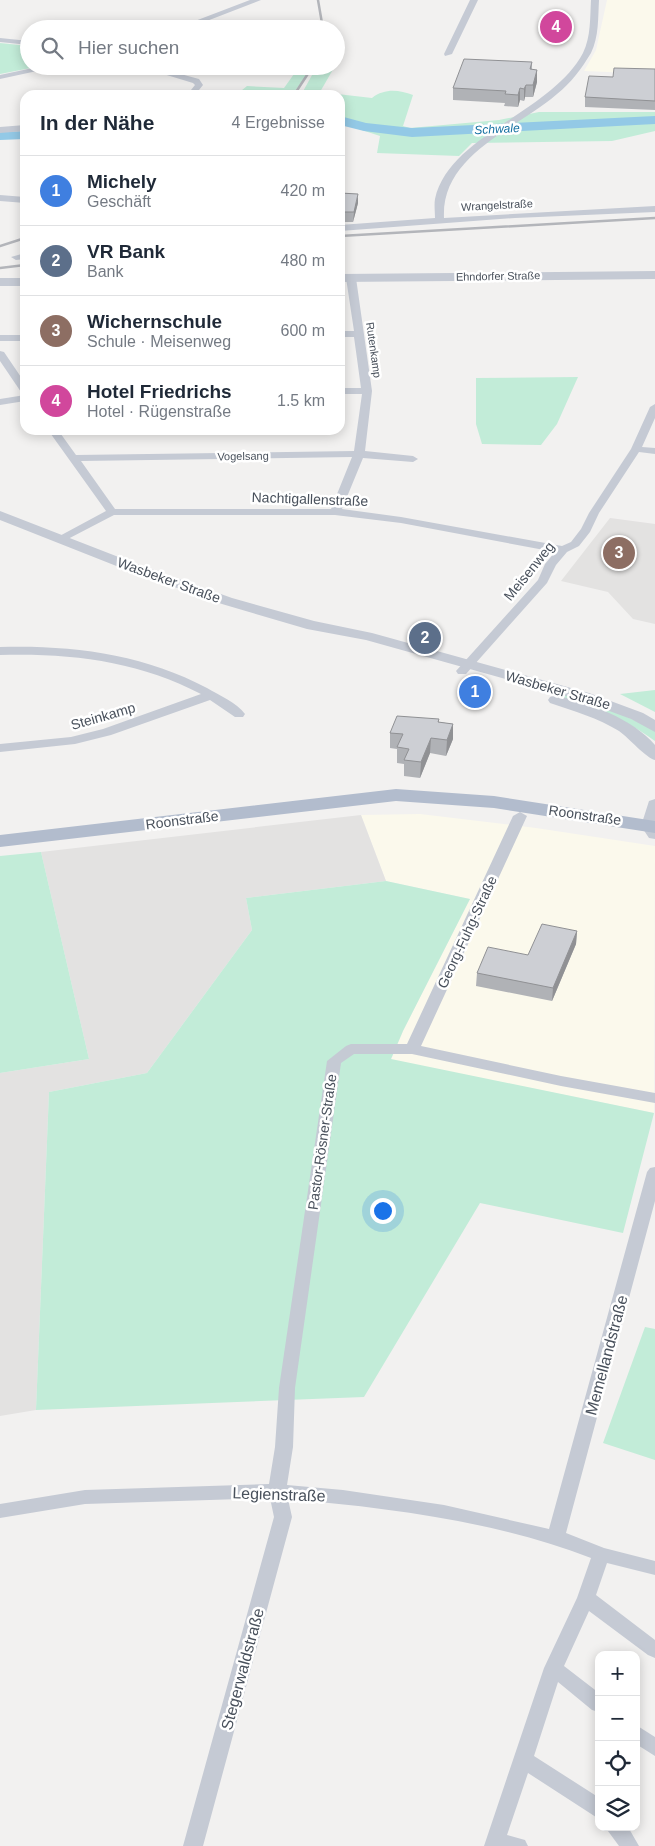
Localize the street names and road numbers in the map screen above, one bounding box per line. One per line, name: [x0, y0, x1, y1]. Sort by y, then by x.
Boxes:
street label: Wrangelstraße: [461, 197, 533, 213]
street label: Ehndorfer Straße: [456, 269, 540, 283]
street label: Rutenkamp: [364, 321, 384, 379]
street label: Vogelsang: [217, 450, 269, 462]
street label: Nachtigallenstraße: [251, 489, 369, 509]
street label: Meisenweg: [500, 538, 558, 604]
street label: Wasbeker Straße: [115, 554, 223, 606]
street label: Wasbeker Straße: [504, 667, 613, 713]
street label: Steinkamp: [69, 699, 137, 733]
street label: Roonstraße: [548, 802, 623, 828]
street label: Roonstraße: [145, 808, 219, 832]
street label: Georg-Fuhg-Straße: [434, 873, 500, 991]
street label: Pastor-Rösner-Straße: [305, 1073, 339, 1211]
street label: Memellandstraße: [582, 1293, 631, 1417]
street label: Legienstraße: [232, 1484, 326, 1505]
street label: Stegerwaldstraße: [218, 1606, 267, 1732]

